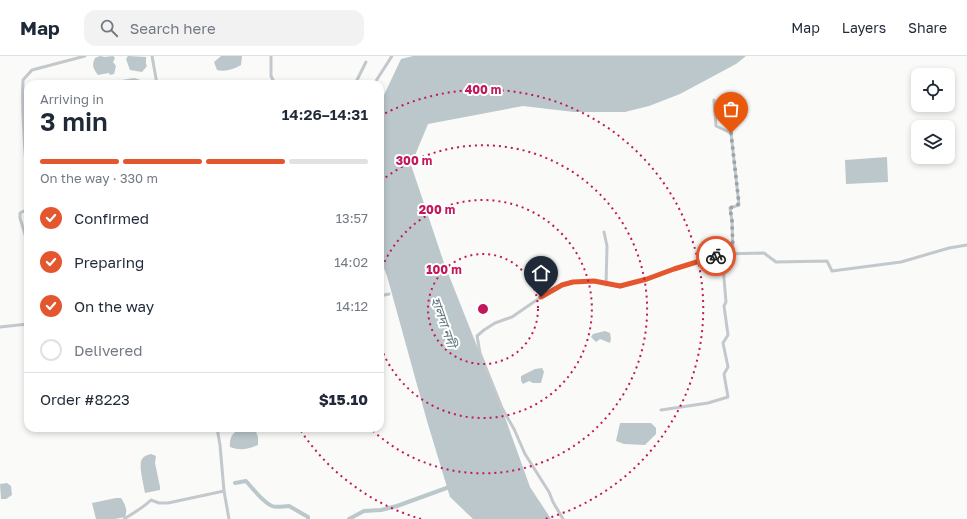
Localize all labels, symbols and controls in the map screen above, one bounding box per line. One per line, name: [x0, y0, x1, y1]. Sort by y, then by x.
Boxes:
search box: [84, 10, 364, 46]
text: Map: [20, 16, 60, 39]
icon: search: [98, 17, 120, 39]
text: Search here: [130, 19, 216, 37]
text: Map: [791, 19, 820, 36]
text: Layers: [842, 19, 886, 36]
text: Share: [908, 19, 947, 36]
map controls: [911, 68, 955, 164]
button: locate: [911, 68, 955, 112]
text: 400 m: [465, 82, 501, 97]
text: Arriving in: [40, 91, 104, 107]
pin: [714, 92, 748, 133]
icon: bag: [720, 98, 742, 120]
text: 14:26–14:31: [282, 105, 368, 123]
text: 3 min: [40, 106, 108, 137]
button: layers: [911, 120, 955, 164]
text: 300 m: [396, 153, 432, 168]
text: On the way · 330 m: [40, 170, 158, 186]
text: 200 m: [419, 202, 455, 217]
icon: check: [40, 207, 62, 229]
text: Confirmed: [74, 209, 149, 227]
text: 13:57: [336, 210, 368, 226]
courier: [696, 236, 736, 276]
icon: bike: [705, 245, 727, 267]
icon: check: [40, 251, 62, 273]
text: Preparing: [74, 253, 144, 271]
text: 14:02: [334, 254, 368, 270]
pin: [524, 256, 558, 297]
text: 100 m: [426, 262, 462, 277]
icon: home: [530, 262, 552, 284]
icon: check: [40, 295, 62, 317]
water label: হালদা নদী: [428, 295, 461, 352]
text: On the way: [74, 297, 154, 315]
text: 14:12: [336, 298, 368, 314]
centre of rings: [476, 302, 490, 316]
text: Delivered: [74, 341, 142, 359]
text: Order #8223: [40, 390, 130, 408]
text: $15.10: [319, 390, 368, 408]

